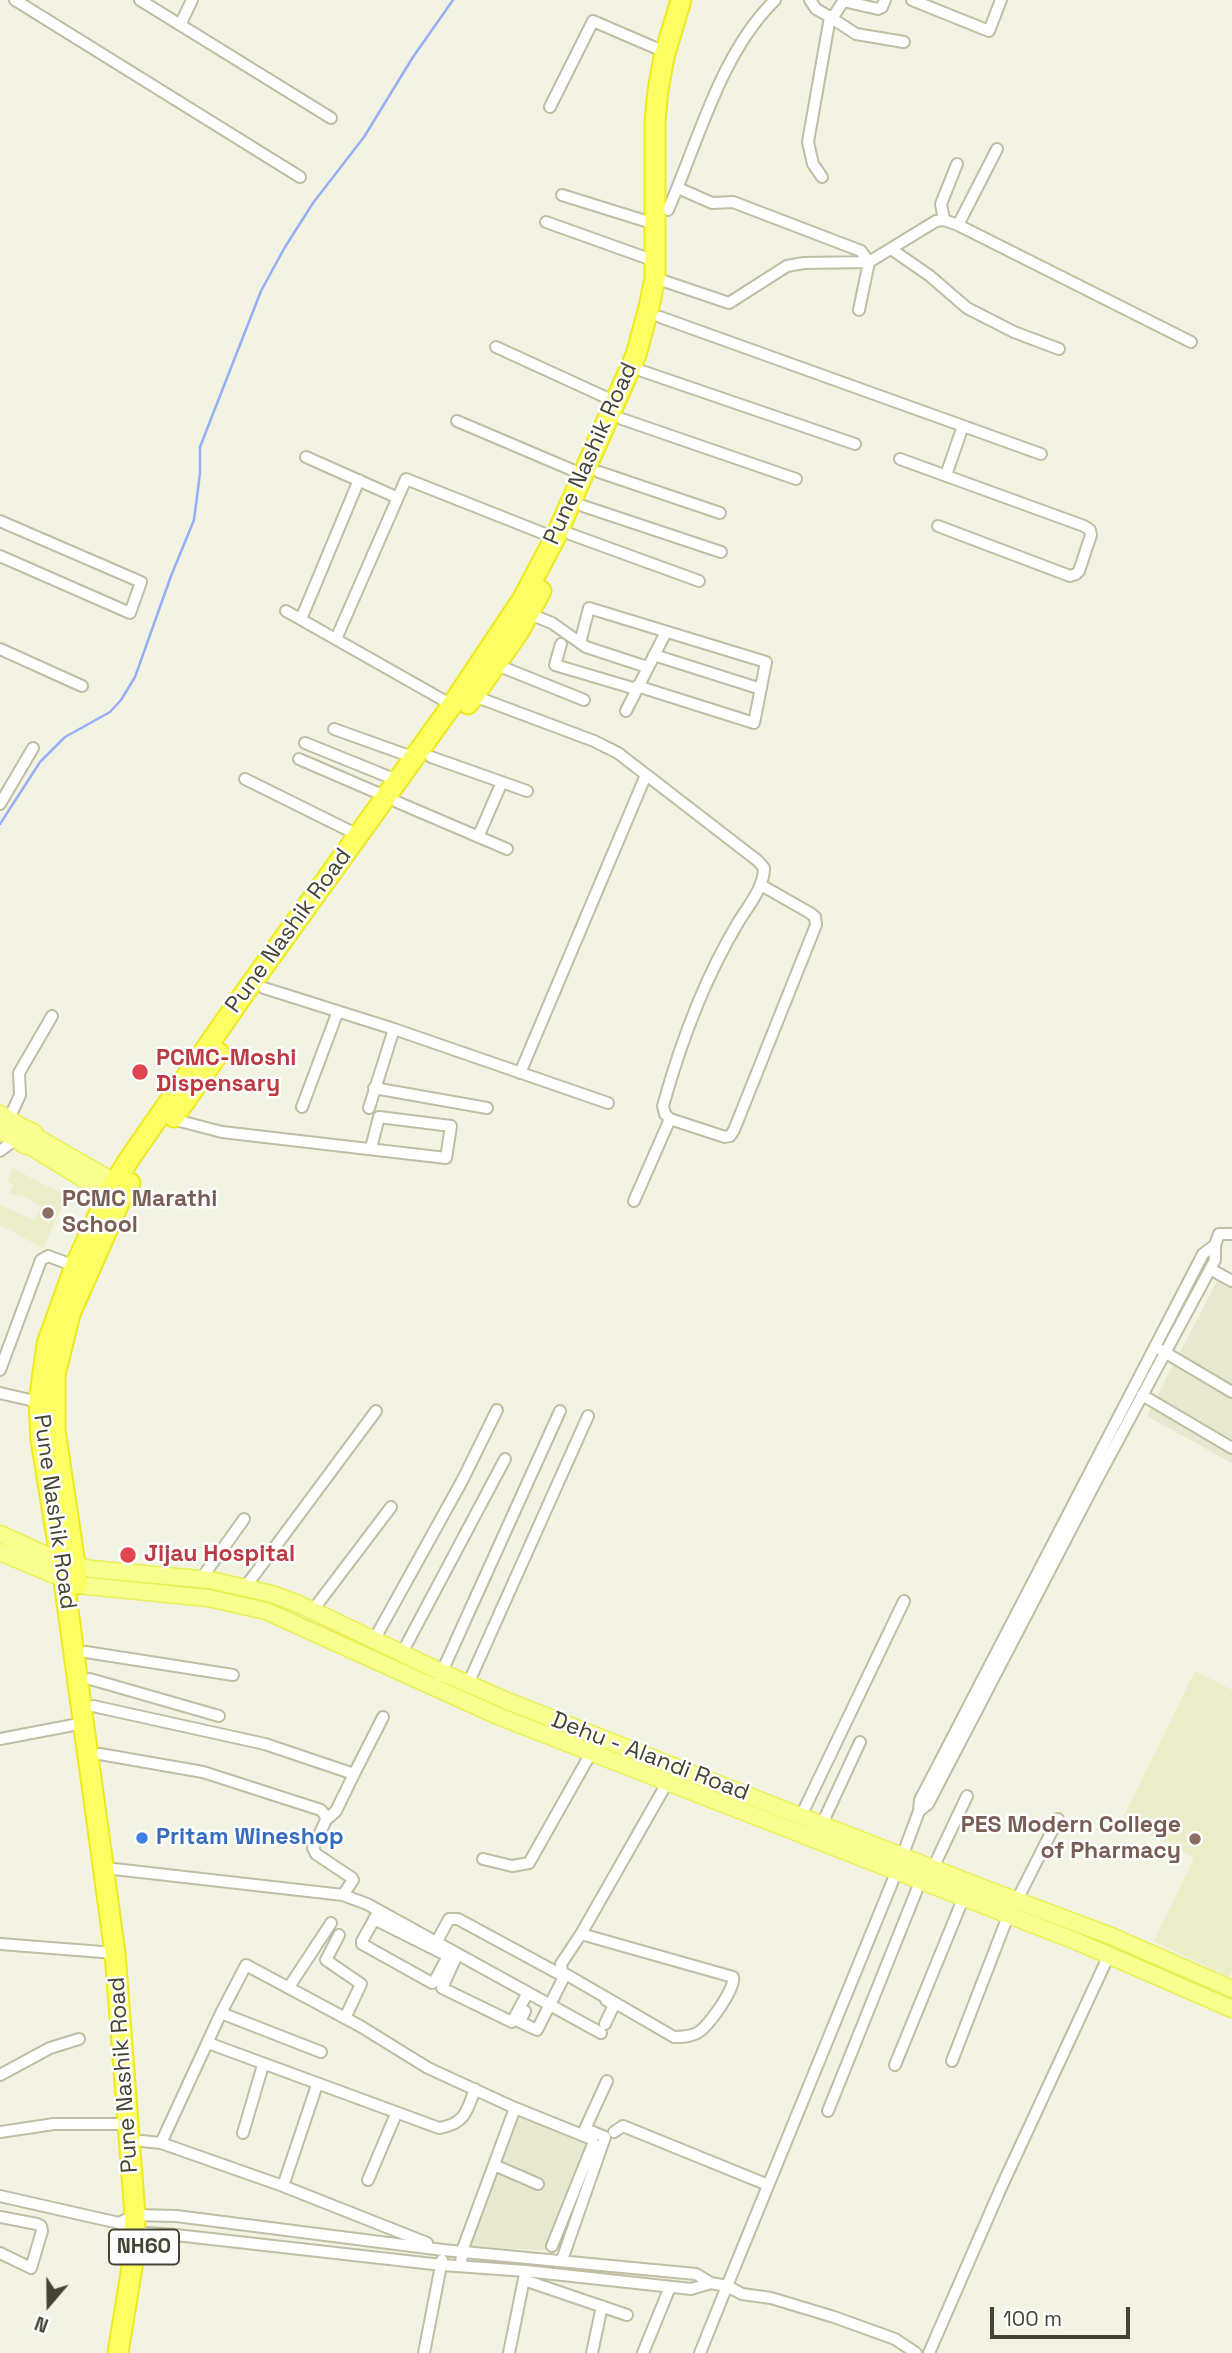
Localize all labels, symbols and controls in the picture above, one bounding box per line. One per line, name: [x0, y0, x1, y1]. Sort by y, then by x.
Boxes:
street label: Pune Nashik Road: [538, 359, 644, 549]
street label: Pune Nashik Road: [220, 843, 358, 1019]
place label: PCMC-Moshi Dispensary: [156, 1045, 296, 1099]
marker: PCMC-Moshi Dispensary: [130, 1062, 150, 1082]
place label: PCMC Marathi School: [62, 1186, 217, 1240]
marker: PCMC Marathi School: [40, 1205, 56, 1221]
street label: Pune Nashik Road: [27, 1413, 81, 1611]
place label: Jijau Hospital: [144, 1541, 295, 1569]
marker: Jijau Hospital: [118, 1545, 138, 1565]
street label: Dehu - Alandi Road: [547, 1707, 753, 1807]
place label: PES Modern College of Pharmacy: [961, 1812, 1181, 1866]
place label: Pritam Wineshop: [156, 1824, 344, 1852]
marker: Pritam Wineshop: [134, 1830, 150, 1846]
marker: PES Modern College of Pharmacy: [1187, 1831, 1203, 1847]
street label: Pune Nashik Road: [103, 1976, 145, 2174]
road number: NH60: [109, 2230, 179, 2264]
north arrow: [14, 2269, 84, 2339]
scale bar: [994, 2294, 1134, 2338]
text: 100 m: [1003, 2305, 1062, 2332]
text: N: [31, 2310, 52, 2338]

